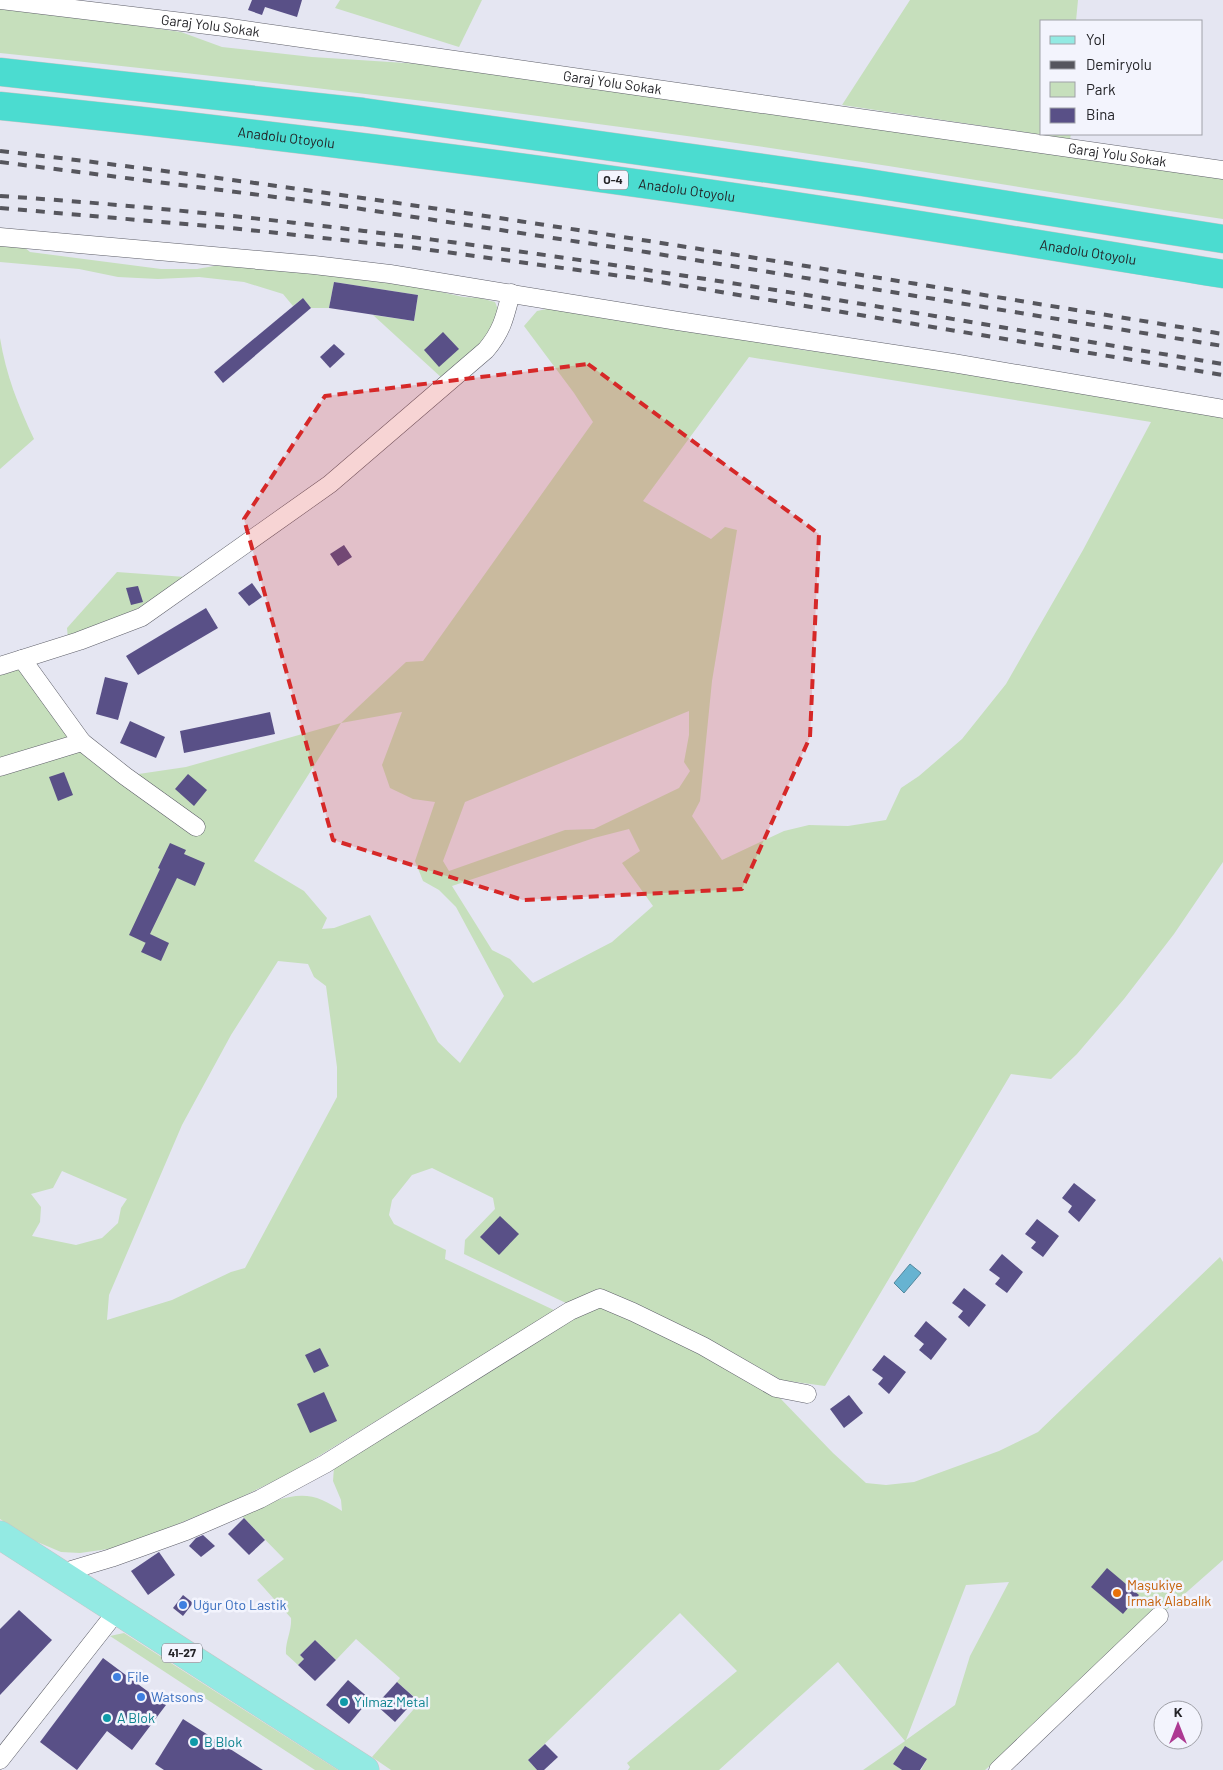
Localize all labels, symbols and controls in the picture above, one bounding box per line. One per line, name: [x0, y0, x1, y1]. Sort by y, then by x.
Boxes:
street label: Garaj Yolu Sokak: [160, 10, 261, 40]
legend: [1040, 20, 1203, 135]
text: Yol: [1086, 30, 1105, 48]
text: Demiryolu: [1086, 55, 1152, 73]
street label: Garaj Yolu Sokak: [562, 67, 663, 98]
text: Park: [1086, 80, 1116, 98]
text: Bina: [1086, 105, 1115, 123]
street label: Anadolu Otoyolu: [237, 123, 336, 151]
street label: Garaj Yolu Sokak: [1067, 139, 1168, 170]
road number: O-4: [598, 170, 628, 190]
street label: Anadolu Otoyolu: [637, 175, 736, 205]
street label: Anadolu Otoyolu: [1039, 235, 1138, 268]
place label: Maşukiye Irmak Alabalık: [1127, 1576, 1211, 1609]
marker: Maşukiye Irmak Alabalık: [1111, 1587, 1123, 1599]
place label: Uğur Oto Lastik: [193, 1596, 287, 1613]
marker: Uğur Oto Lastik: [177, 1599, 189, 1611]
road number: 41-27: [162, 1644, 202, 1662]
place label: File: [127, 1668, 149, 1685]
marker: File: [111, 1671, 123, 1683]
place label: Watsons: [151, 1688, 204, 1705]
marker: Watsons: [135, 1691, 147, 1703]
place label: Yılmaz Metal: [354, 1693, 429, 1710]
marker: Yılmaz Metal: [338, 1696, 350, 1708]
north arrow: [1153, 1700, 1203, 1750]
text: K: [1174, 1703, 1183, 1720]
place label: A Blok: [117, 1709, 155, 1726]
marker: A Blok: [101, 1712, 113, 1724]
place label: B Blok: [204, 1733, 242, 1750]
marker: B Blok: [188, 1736, 200, 1748]

